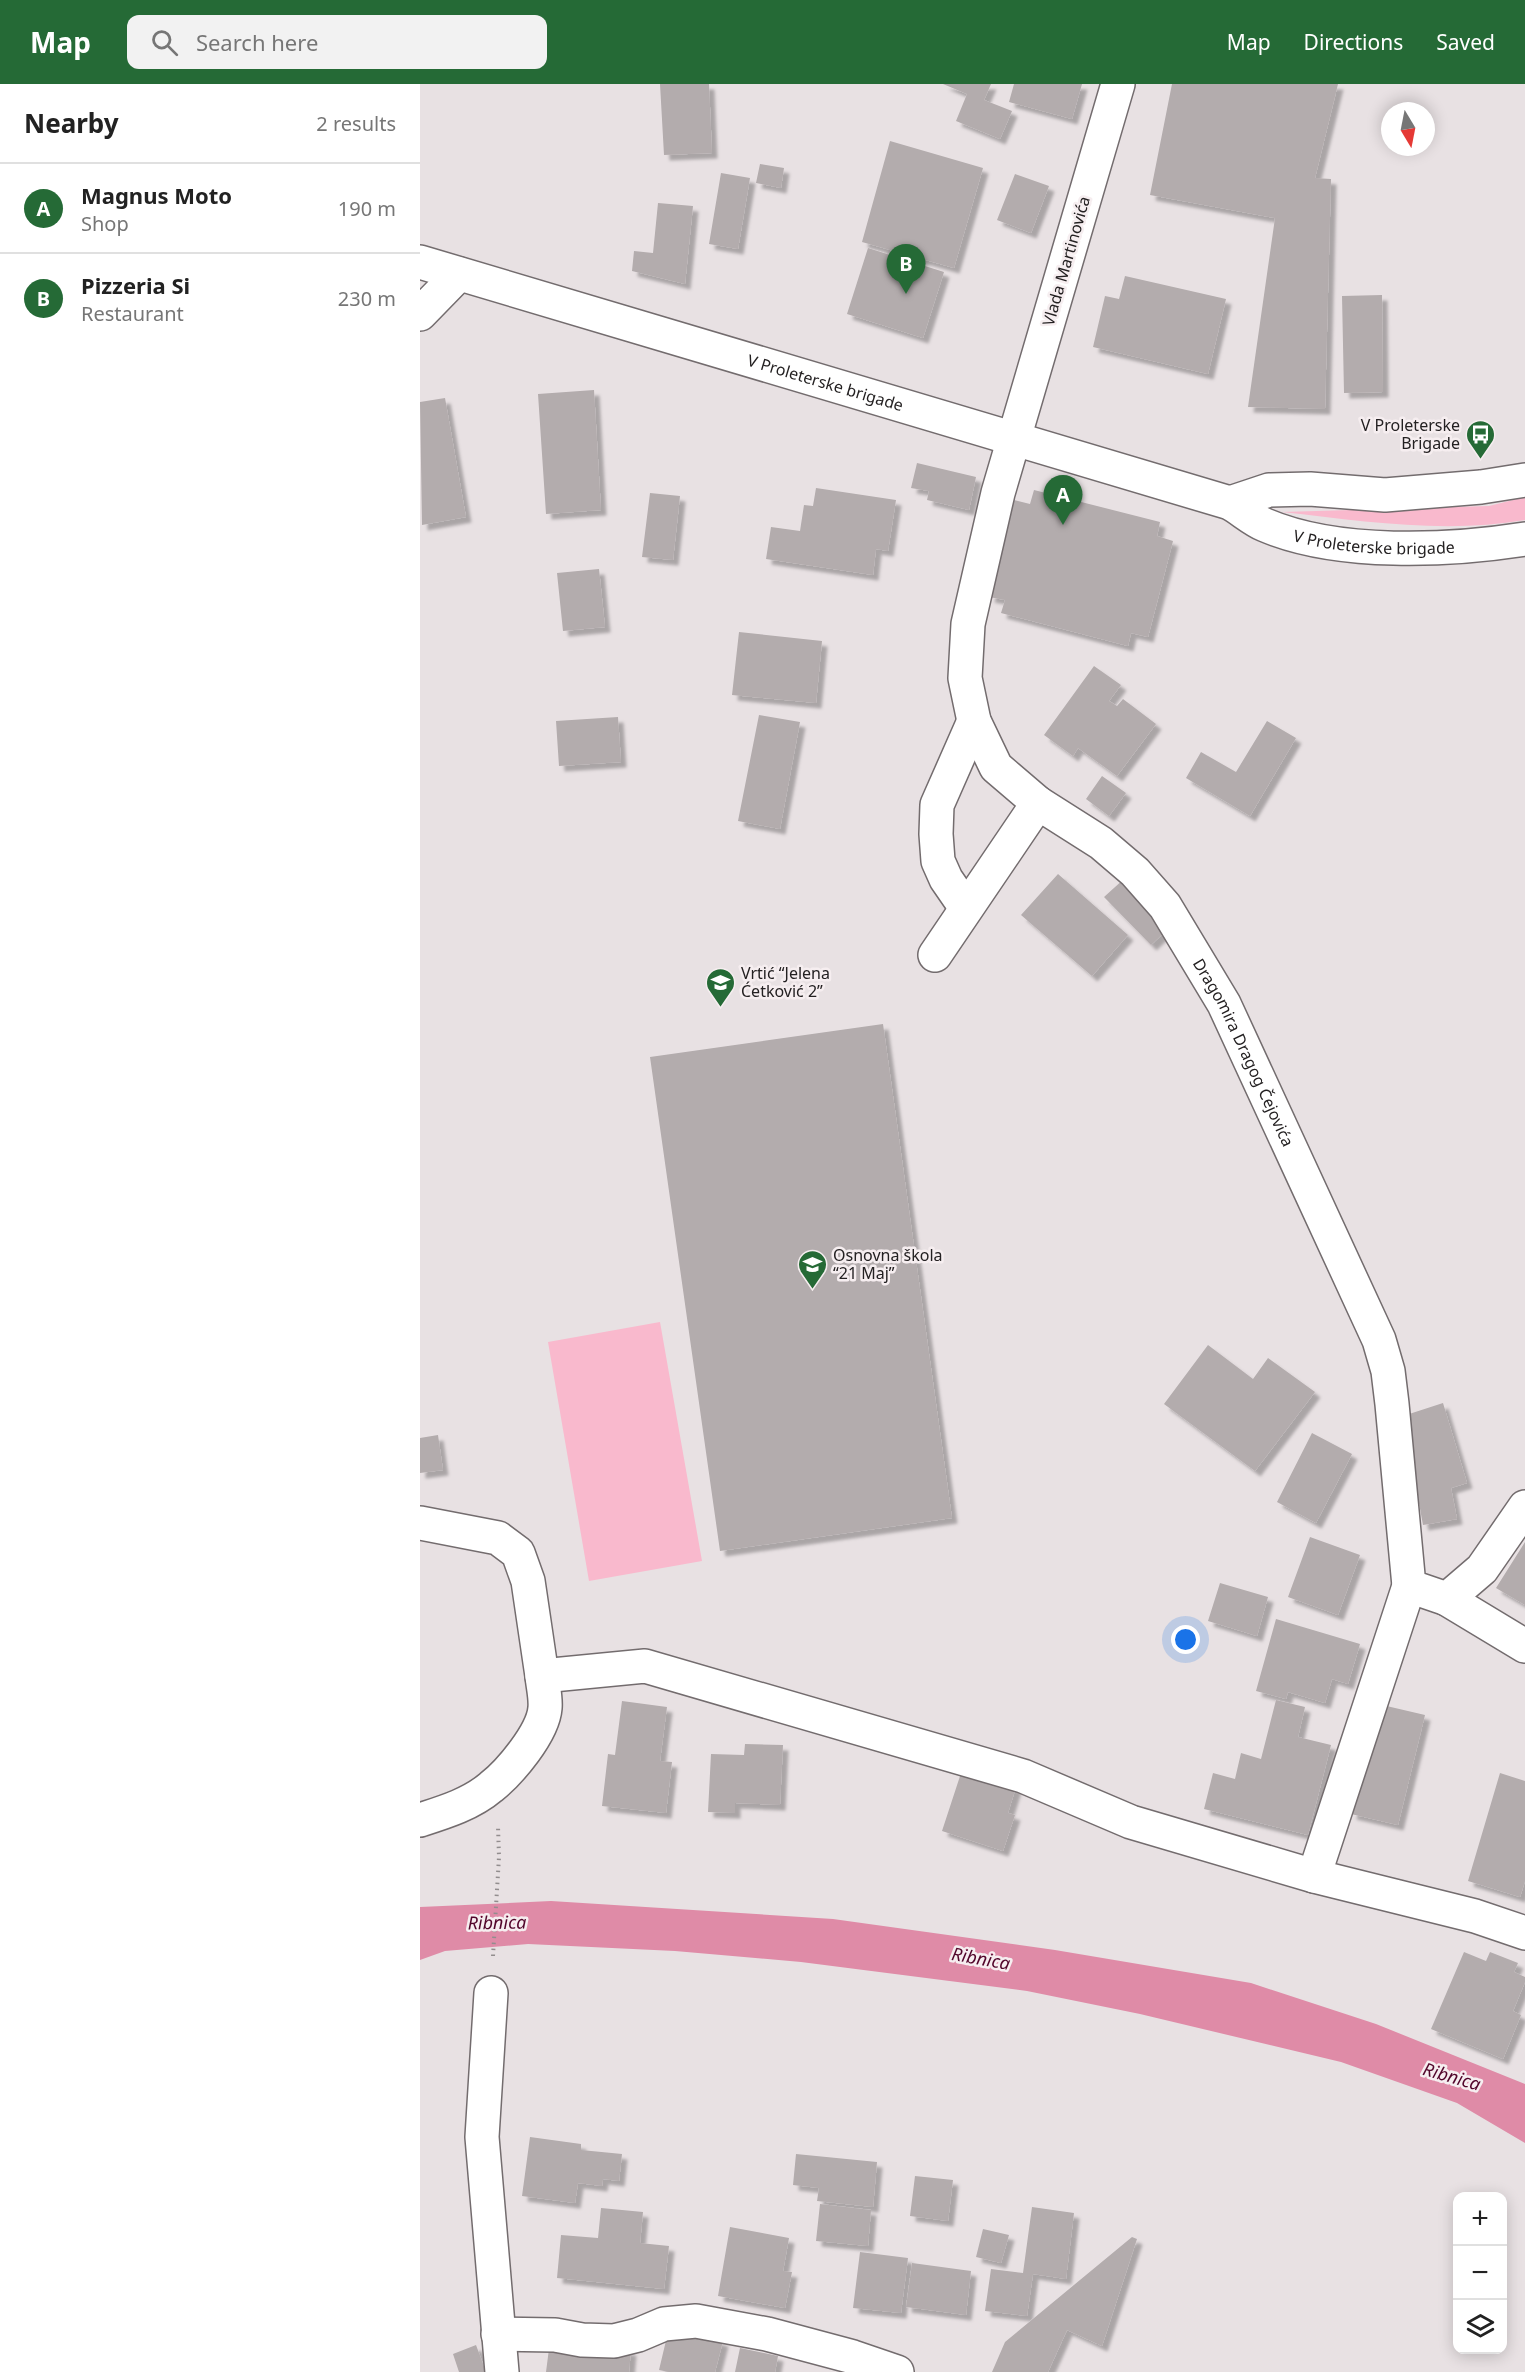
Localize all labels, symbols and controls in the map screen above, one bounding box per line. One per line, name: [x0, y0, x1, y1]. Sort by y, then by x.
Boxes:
search box: [127, 15, 547, 69]
text: Map: [30, 23, 91, 61]
icon: search: [148, 26, 181, 59]
text: Search here: [196, 27, 318, 57]
text: Map: [1227, 28, 1271, 56]
text: Directions: [1304, 28, 1403, 56]
text: Saved: [1436, 28, 1495, 56]
north arrow: [1381, 102, 1435, 156]
text: Nearby: [24, 105, 119, 141]
text: 2 results: [316, 110, 396, 137]
text: Magnus Moto: [81, 180, 232, 210]
street label: Vlada Martinovića: [1037, 194, 1095, 328]
text: A: [37, 195, 50, 222]
text: 190 m: [338, 195, 396, 222]
text: Shop: [81, 210, 129, 237]
pin: B: [886, 244, 926, 294]
text: Pizzeria Si: [81, 270, 190, 300]
text: B: [37, 285, 50, 312]
text: 230 m: [338, 285, 396, 312]
text: Restaurant: [81, 300, 184, 327]
street label: V Proleterske brigade: [745, 349, 906, 416]
place label: V Proleterske Brigade: [1361, 414, 1460, 454]
bus stop icon: V Proleterske Brigade: [1465, 418, 1497, 460]
pin: A: [1044, 476, 1082, 525]
street label: V Proleterske brigade: [1291, 524, 1455, 559]
street label: Dragomira Dragog Čejovića: [1188, 954, 1299, 1150]
place label: Vrtić “Jelena Ćetković 2”: [741, 962, 830, 1002]
school or university icon: Vrtić “Jelena Ćetković 2”: [704, 966, 736, 1008]
place label: Osnovna škola “21 Maj”: [833, 1244, 943, 1284]
school or university icon: Osnovna škola “21 Maj”: [796, 1248, 828, 1290]
your location: [1171, 1625, 1200, 1654]
water label: Ribnica: [467, 1909, 527, 1935]
water label: Ribnica: [950, 1941, 1012, 1975]
water label: Ribnica: [1420, 2056, 1484, 2096]
map controls: [1453, 2192, 1507, 2354]
button: +: [1453, 2192, 1507, 2246]
button: −: [1453, 2246, 1507, 2300]
button: layers: [1453, 2300, 1507, 2354]

